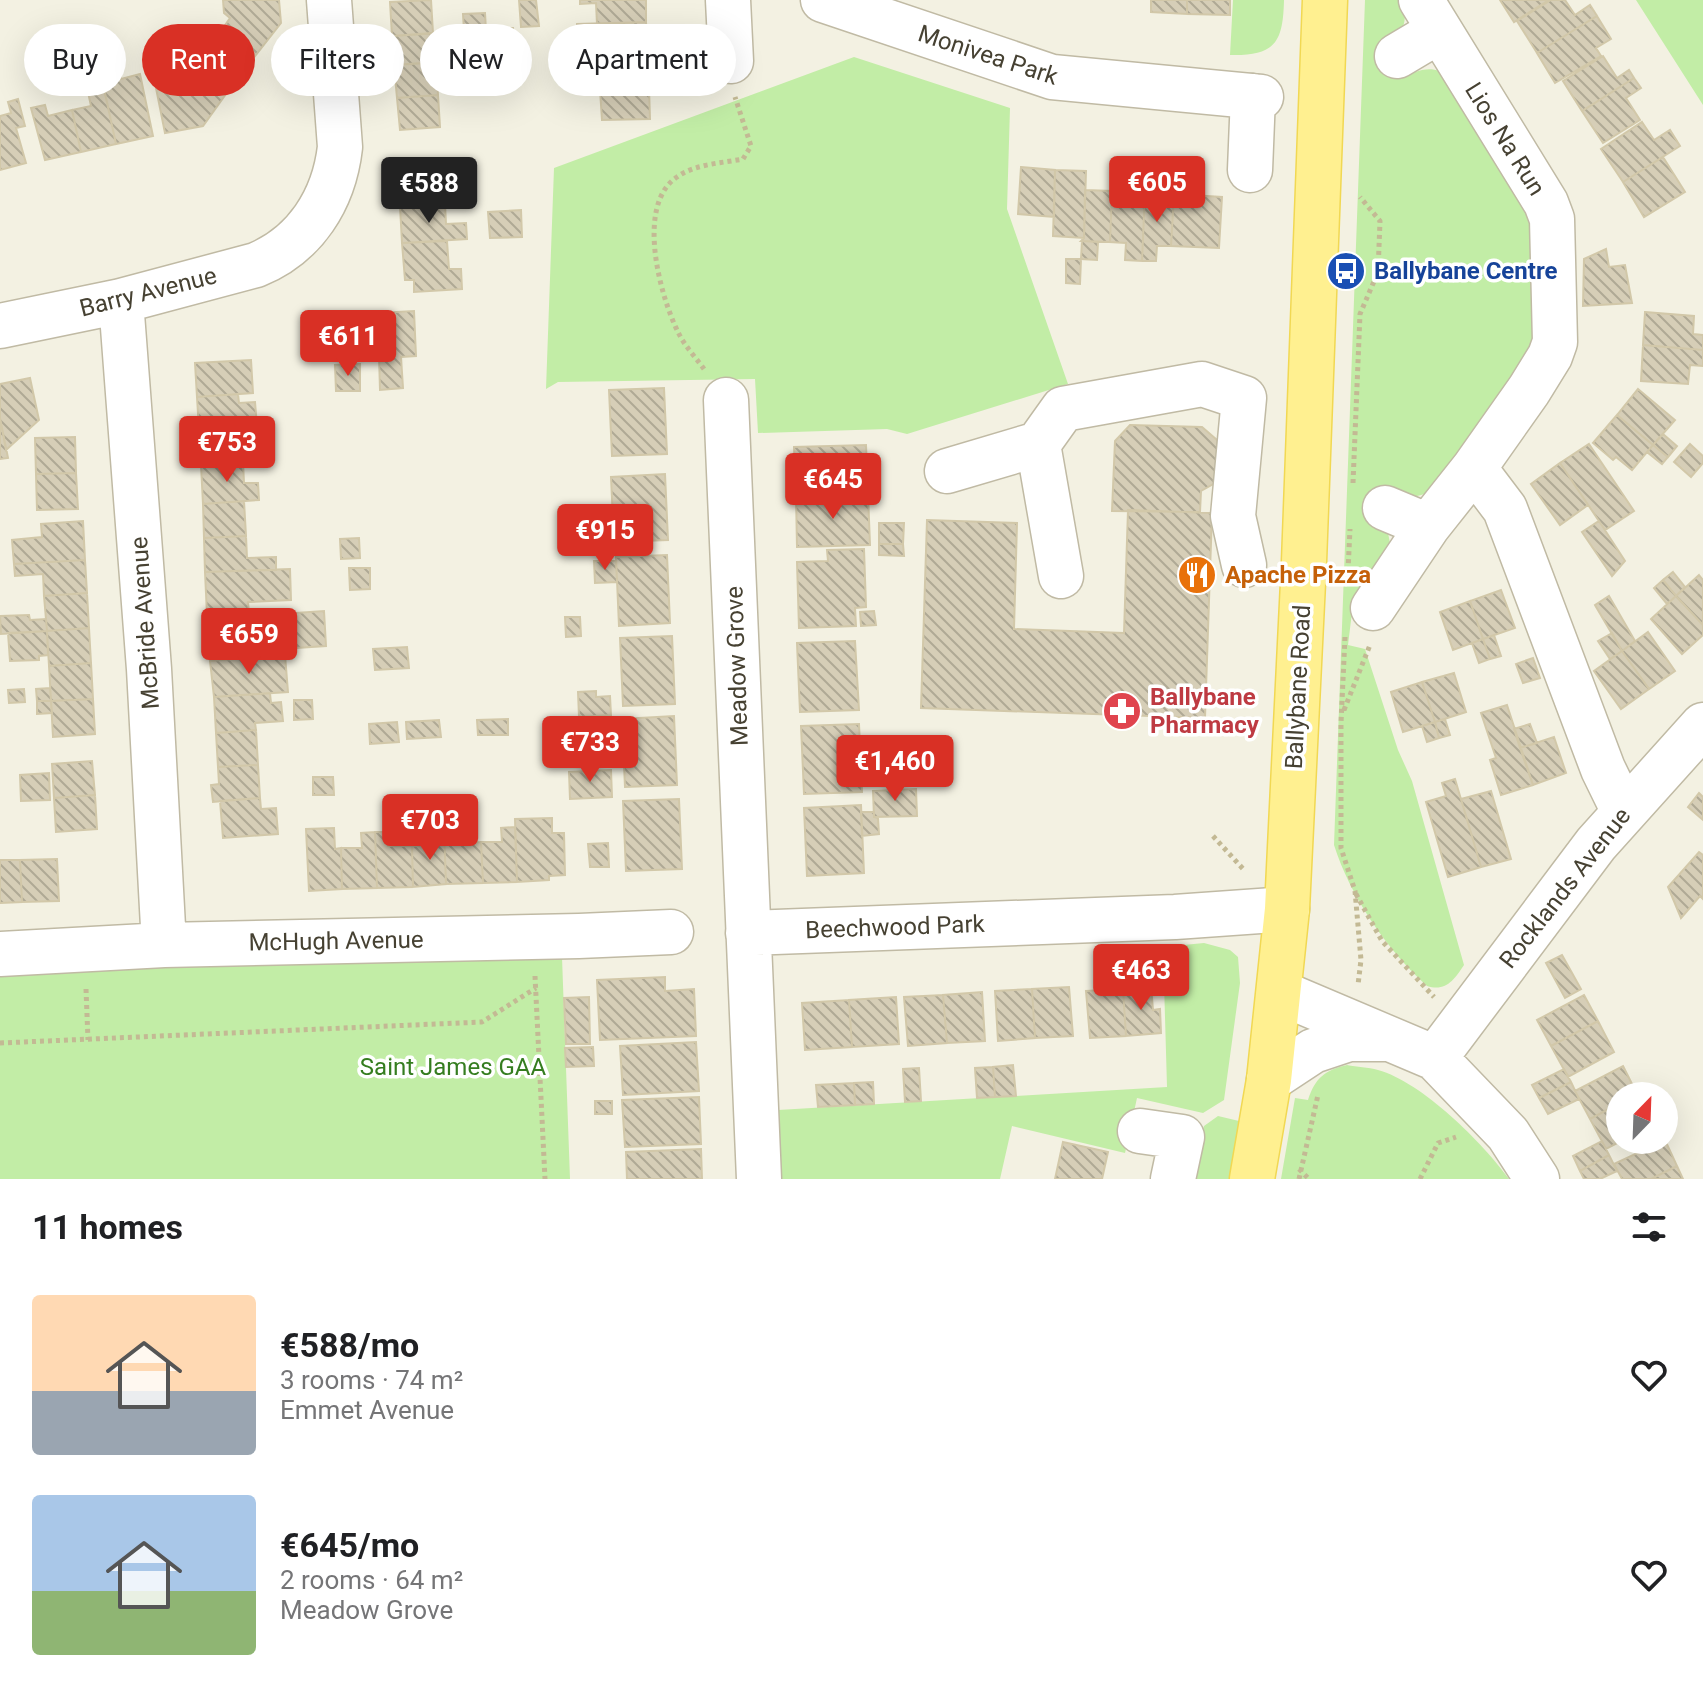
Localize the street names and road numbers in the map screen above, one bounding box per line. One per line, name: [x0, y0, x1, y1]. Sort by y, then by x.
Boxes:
street label: Monivea Park: [915, 19, 1062, 91]
street label: Lios Na Run: [1459, 77, 1551, 201]
street label: Barry Avenue: [77, 261, 219, 323]
street label: McBride Avenue: [125, 536, 165, 710]
street label: Meadow Grove: [720, 586, 754, 746]
street label: Ballybane Road: [1280, 604, 1316, 770]
street label: Rocklands Avenue: [1494, 802, 1636, 974]
street label: Beechwood Park: [805, 910, 986, 944]
street label: McHugh Avenue: [248, 925, 424, 957]

